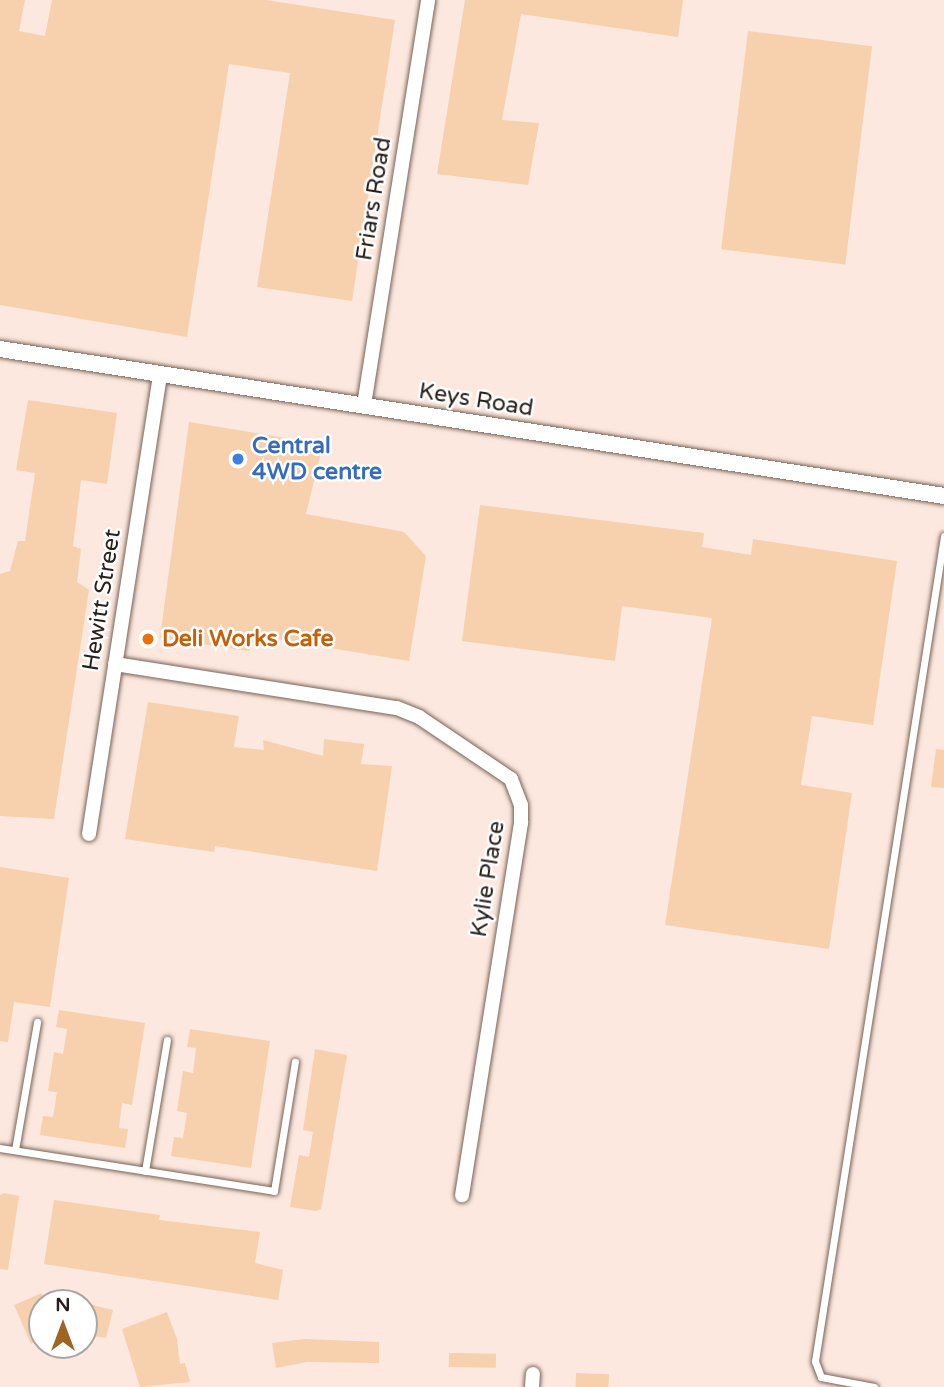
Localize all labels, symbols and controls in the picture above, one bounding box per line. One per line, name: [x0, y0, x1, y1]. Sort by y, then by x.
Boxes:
street label: Friars Road: [351, 135, 397, 263]
street label: Keys Road: [417, 377, 535, 423]
place label: Central 4WD centre: [252, 432, 382, 486]
marker: Central 4WD centre: [230, 451, 246, 467]
street label: Hewitt Street: [77, 527, 127, 673]
place label: Deli Works Cafe: [162, 625, 333, 653]
marker: Deli Works Cafe: [140, 631, 156, 647]
street label: Kylie Place: [465, 819, 511, 939]
north arrow: [28, 1289, 98, 1359]
text: N: [55, 1294, 71, 1316]

